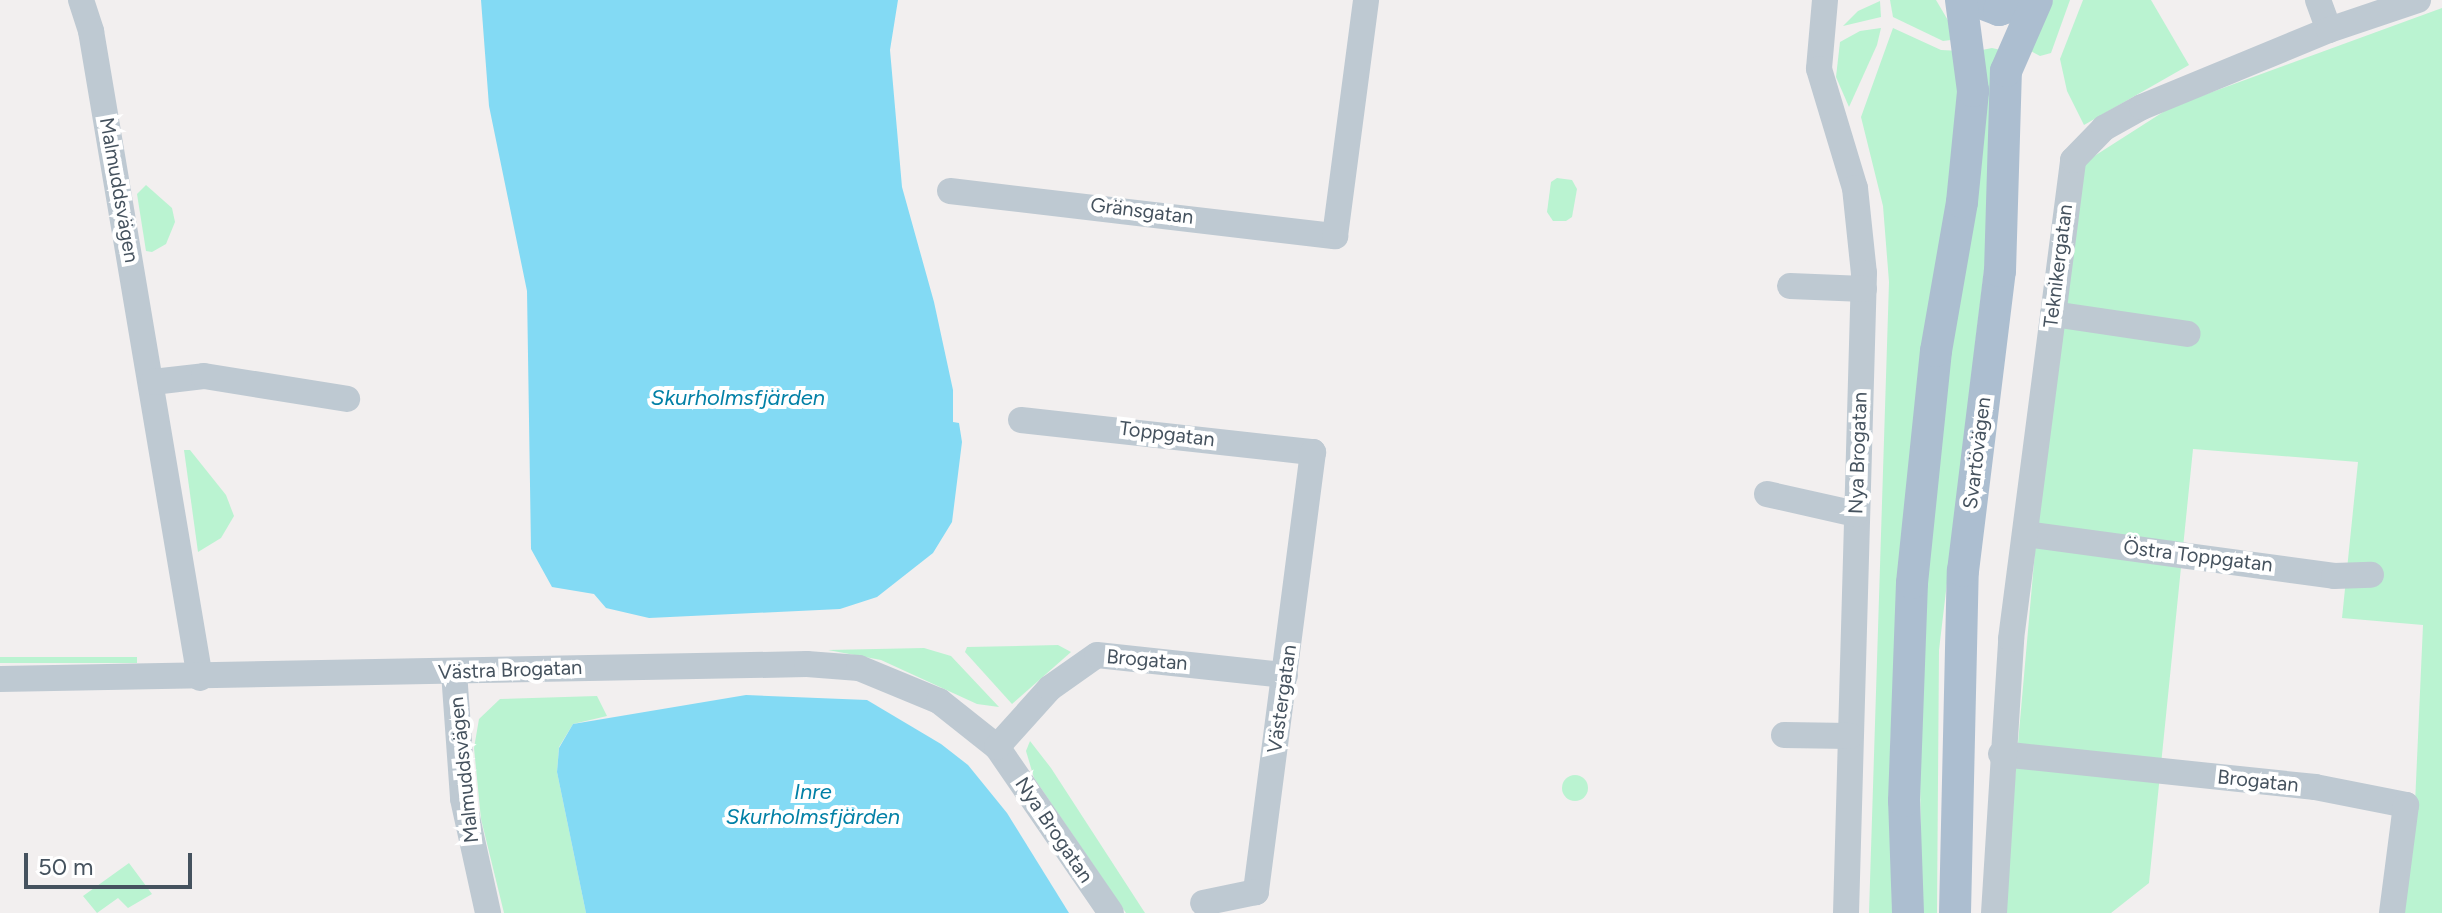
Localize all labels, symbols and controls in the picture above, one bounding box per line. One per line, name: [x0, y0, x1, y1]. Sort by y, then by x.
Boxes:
street label: Malmuddsvägen: [94, 116, 144, 264]
street label: Gränsgatan: [1089, 193, 1195, 229]
street label: Teknikergatan: [2039, 203, 2077, 329]
water label: Skurholmsfjärden: [651, 385, 825, 411]
street label: Nya Brogatan: [1844, 391, 1872, 515]
street label: Svartövägen: [1958, 396, 1996, 510]
street label: Toppgatan: [1118, 416, 1216, 452]
street label: Östra Toppgatan: [2122, 535, 2274, 577]
street label: Västergatan: [1263, 643, 1301, 755]
street label: Brogatan: [1105, 644, 1189, 676]
street label: Västra Brogatan: [438, 655, 582, 685]
street label: Malmuddsvägen: [444, 696, 484, 844]
street label: Brogatan: [2216, 765, 2300, 797]
street label: Nya Brogatan: [1010, 773, 1098, 887]
water label: Inre Skurholmsfjärden: [726, 778, 900, 830]
scale bar: [28, 837, 196, 887]
text: 50 m: [38, 852, 94, 881]

